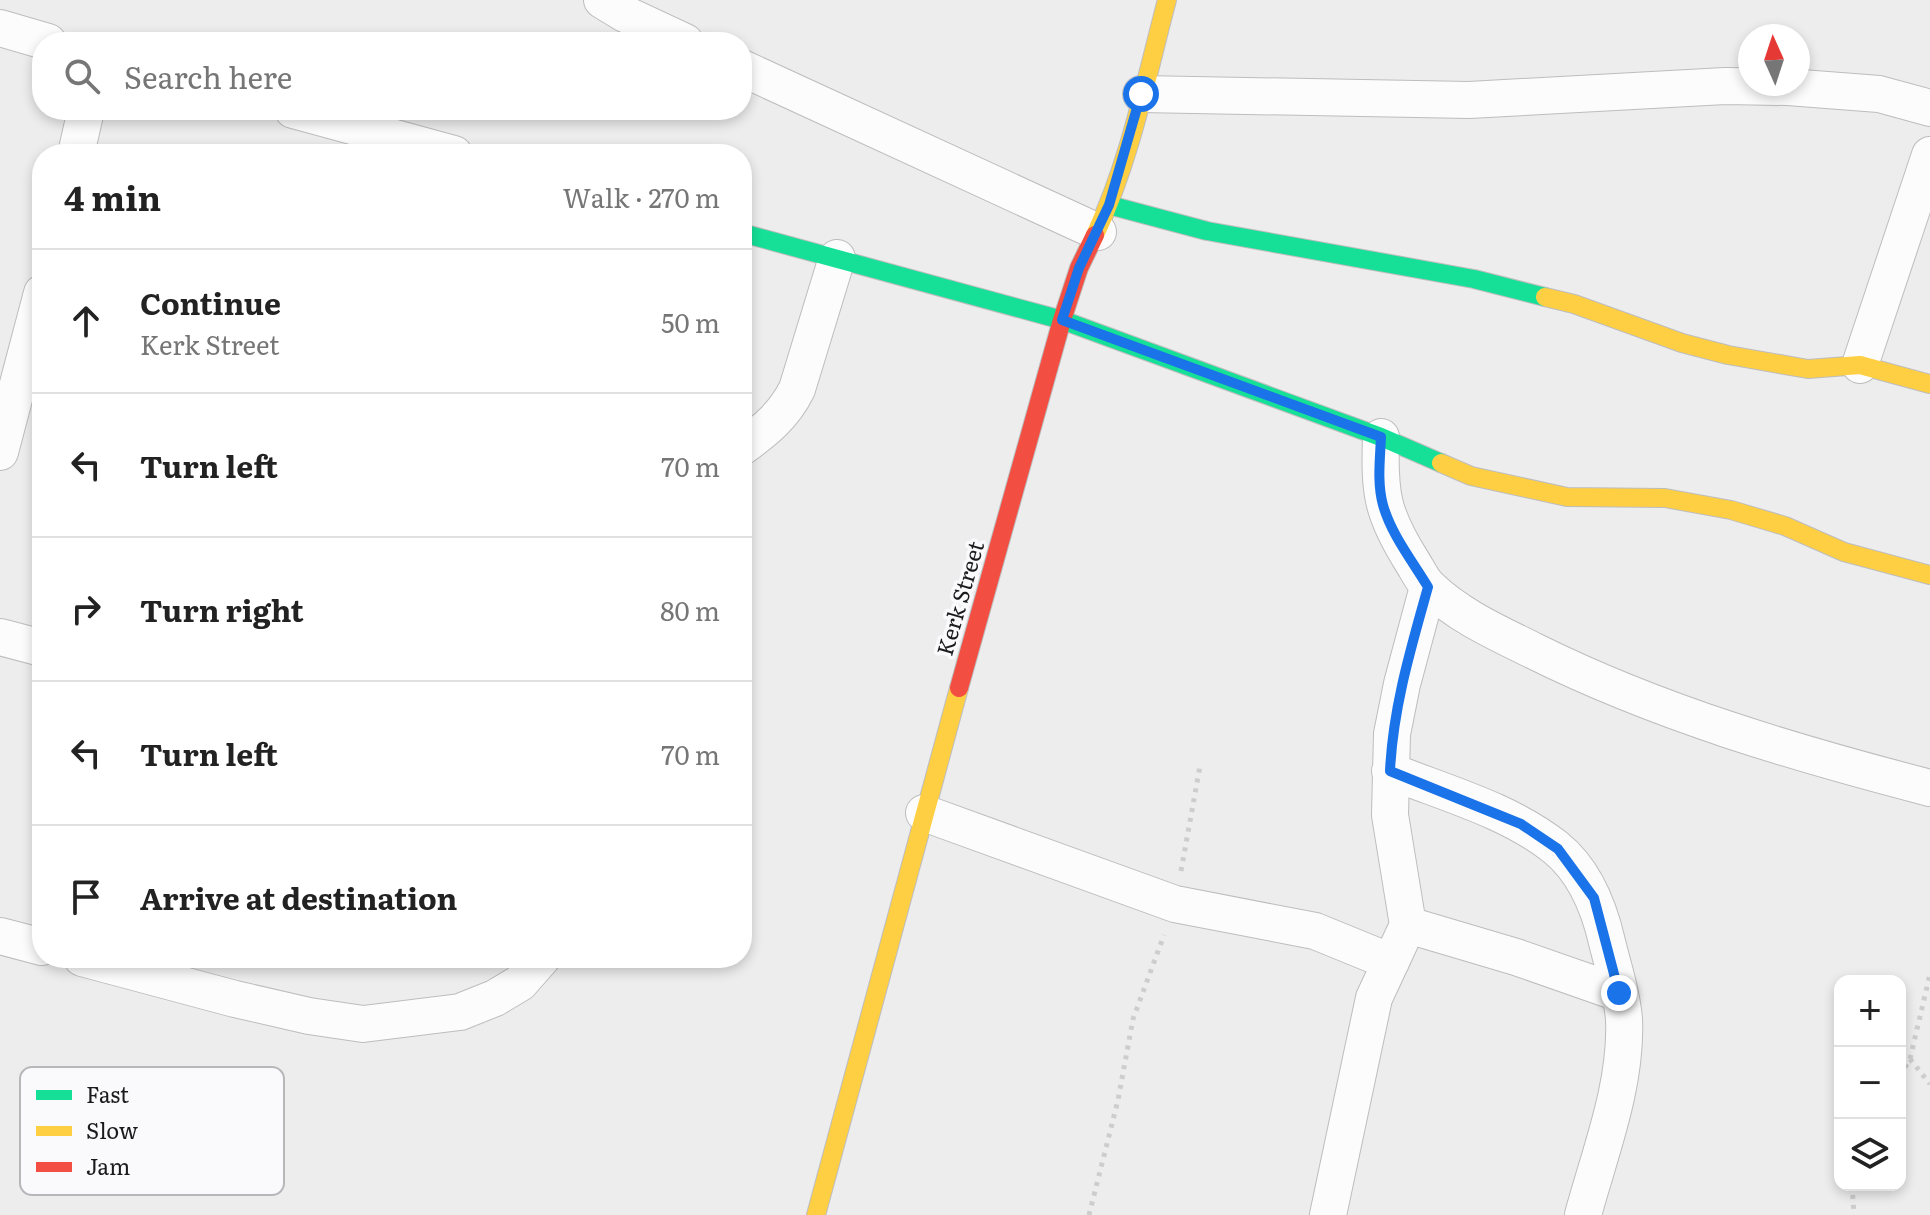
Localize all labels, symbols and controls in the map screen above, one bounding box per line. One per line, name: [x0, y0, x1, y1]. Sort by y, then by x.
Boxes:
north arrow: [1738, 24, 1810, 96]
search box: [32, 32, 752, 120]
icon: search: [60, 54, 104, 98]
text: Search here: [124, 54, 292, 98]
route start: [1123, 76, 1159, 112]
text: 4 min: [64, 171, 161, 221]
text: Walk · 270 m: [563, 177, 720, 216]
text: Continue: [140, 280, 281, 324]
icon: ahead: [64, 299, 108, 343]
text: 50 m: [661, 302, 720, 341]
text: Kerk Street: [140, 324, 280, 363]
icon: left: [64, 443, 108, 487]
text: Turn left: [140, 443, 278, 487]
text: 70 m: [661, 446, 720, 485]
street label: Kerk Street: [927, 537, 991, 659]
icon: right: [64, 587, 108, 631]
text: Turn right: [140, 587, 304, 631]
text: 80 m: [660, 590, 720, 629]
icon: left: [64, 731, 108, 775]
text: Turn left: [140, 731, 278, 775]
text: 70 m: [661, 734, 720, 773]
icon: arrive: [64, 875, 108, 919]
text: Arrive at destination: [140, 875, 457, 919]
route end: [1601, 975, 1637, 1011]
map controls: [1834, 975, 1906, 1191]
button: +: [1834, 975, 1906, 1047]
button: −: [1834, 1047, 1906, 1119]
legend: [20, 1067, 284, 1195]
text: Fast: [86, 1077, 129, 1110]
text: Slow: [86, 1113, 138, 1146]
button: layers: [1834, 1119, 1906, 1191]
text: Jam: [86, 1149, 130, 1182]

